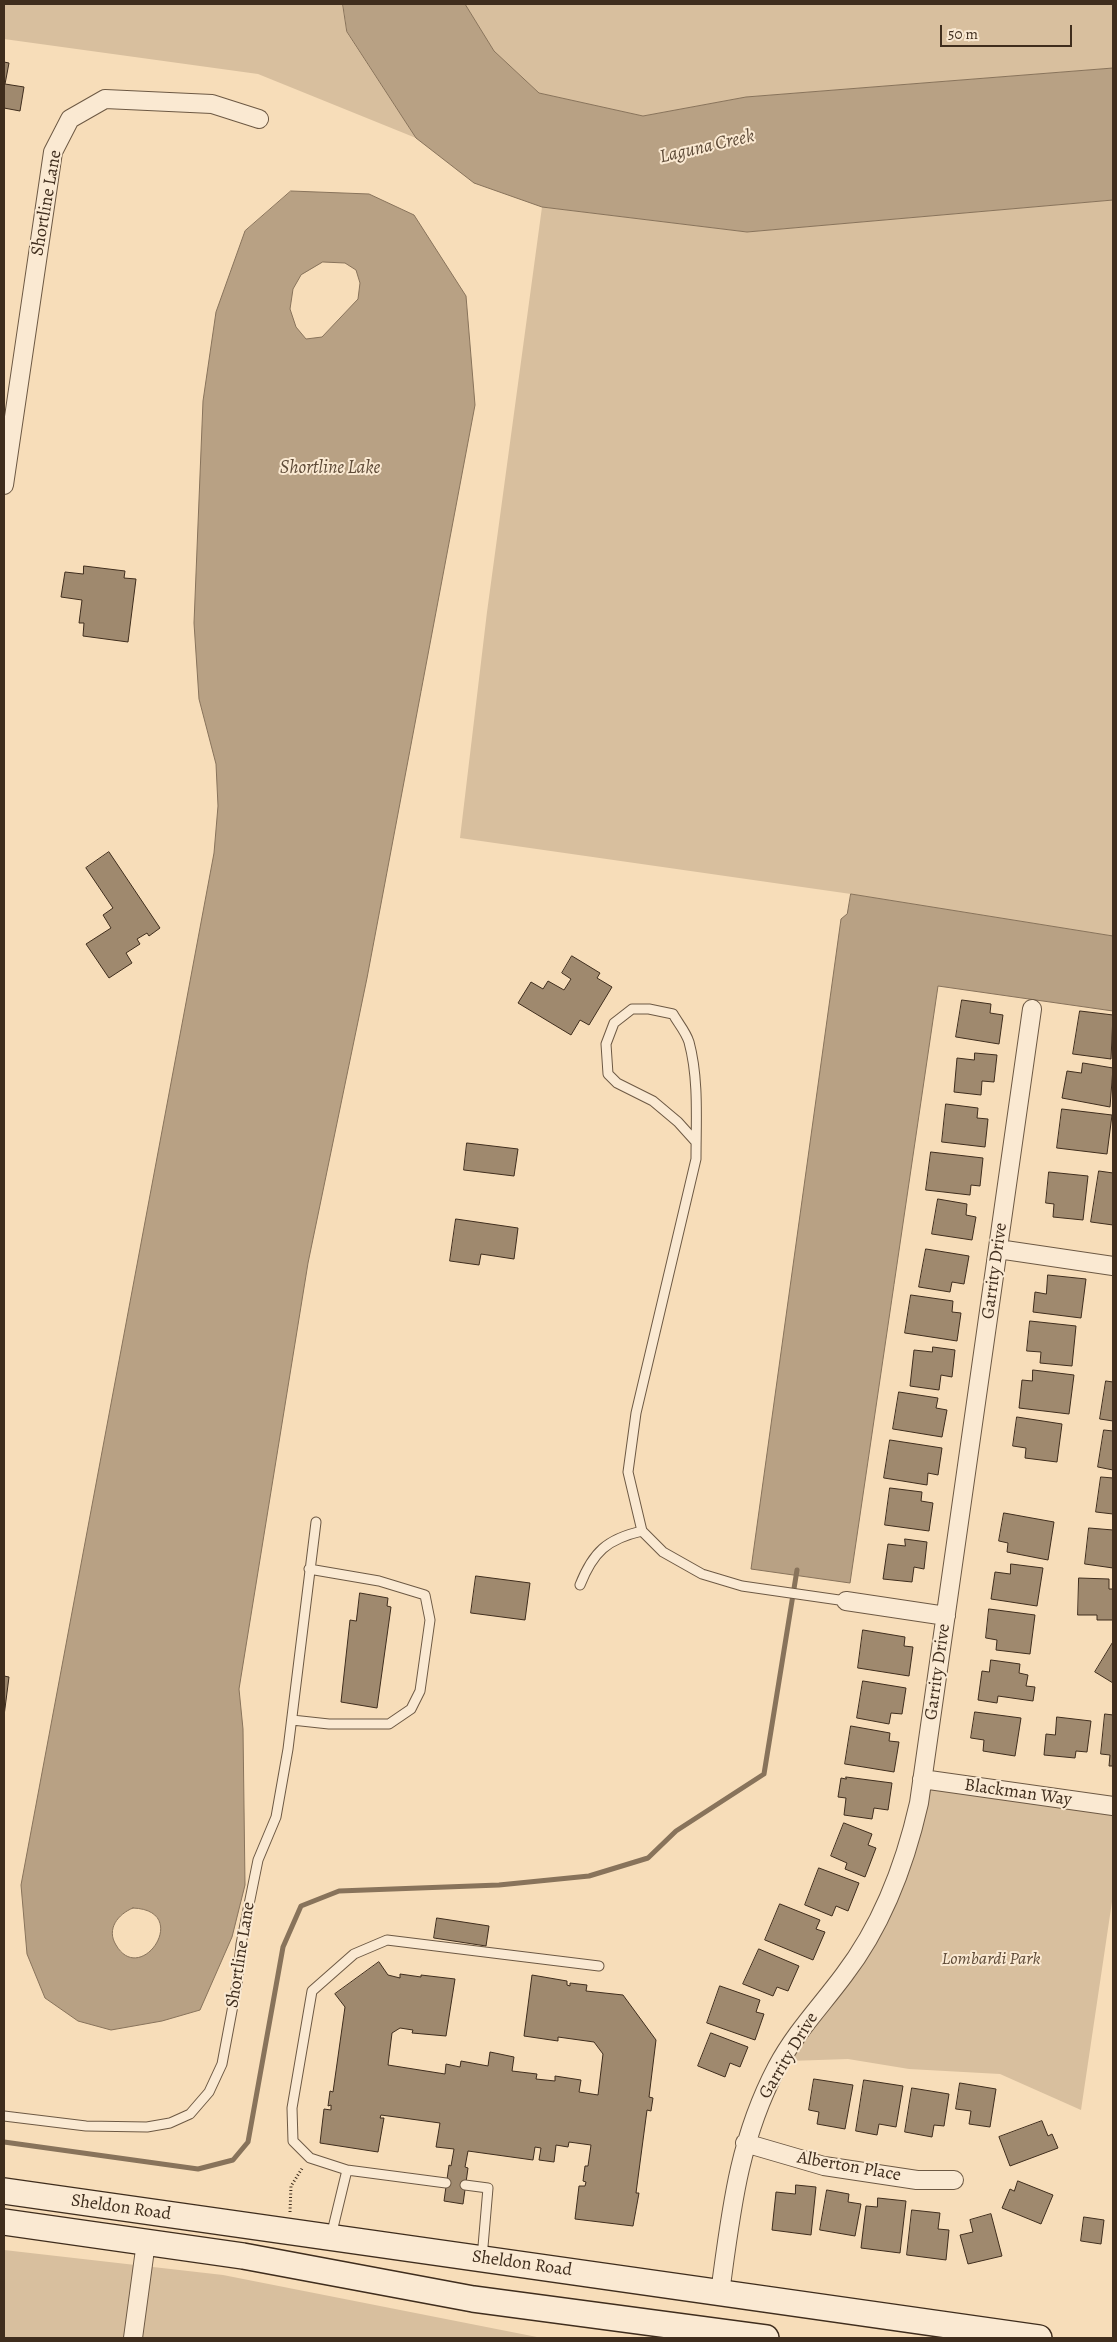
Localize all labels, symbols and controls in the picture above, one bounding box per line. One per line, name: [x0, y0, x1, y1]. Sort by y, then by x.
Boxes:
scale bar: [942, 15, 1074, 47]
text: 50 m: [948, 24, 978, 44]
water label: Laguna Creek: [657, 125, 757, 169]
street label: Shortline Lane: [27, 148, 67, 258]
water label: Shortline Lake: [280, 457, 380, 479]
street label: Garrity Drive: [978, 1221, 1012, 1321]
street label: Garrity Drive: [921, 1622, 955, 1722]
street label: Blackman Way: [963, 1775, 1073, 1811]
street label: Shortline Lane: [222, 1900, 260, 2010]
park label: Lombardi Park: [941, 1949, 1041, 1971]
street label: Garrity Drive: [755, 2009, 823, 2103]
street label: Alberton Place: [795, 2147, 903, 2187]
street label: Sheldon Road: [70, 2190, 172, 2226]
street label: Sheldon Road: [471, 2246, 573, 2282]

